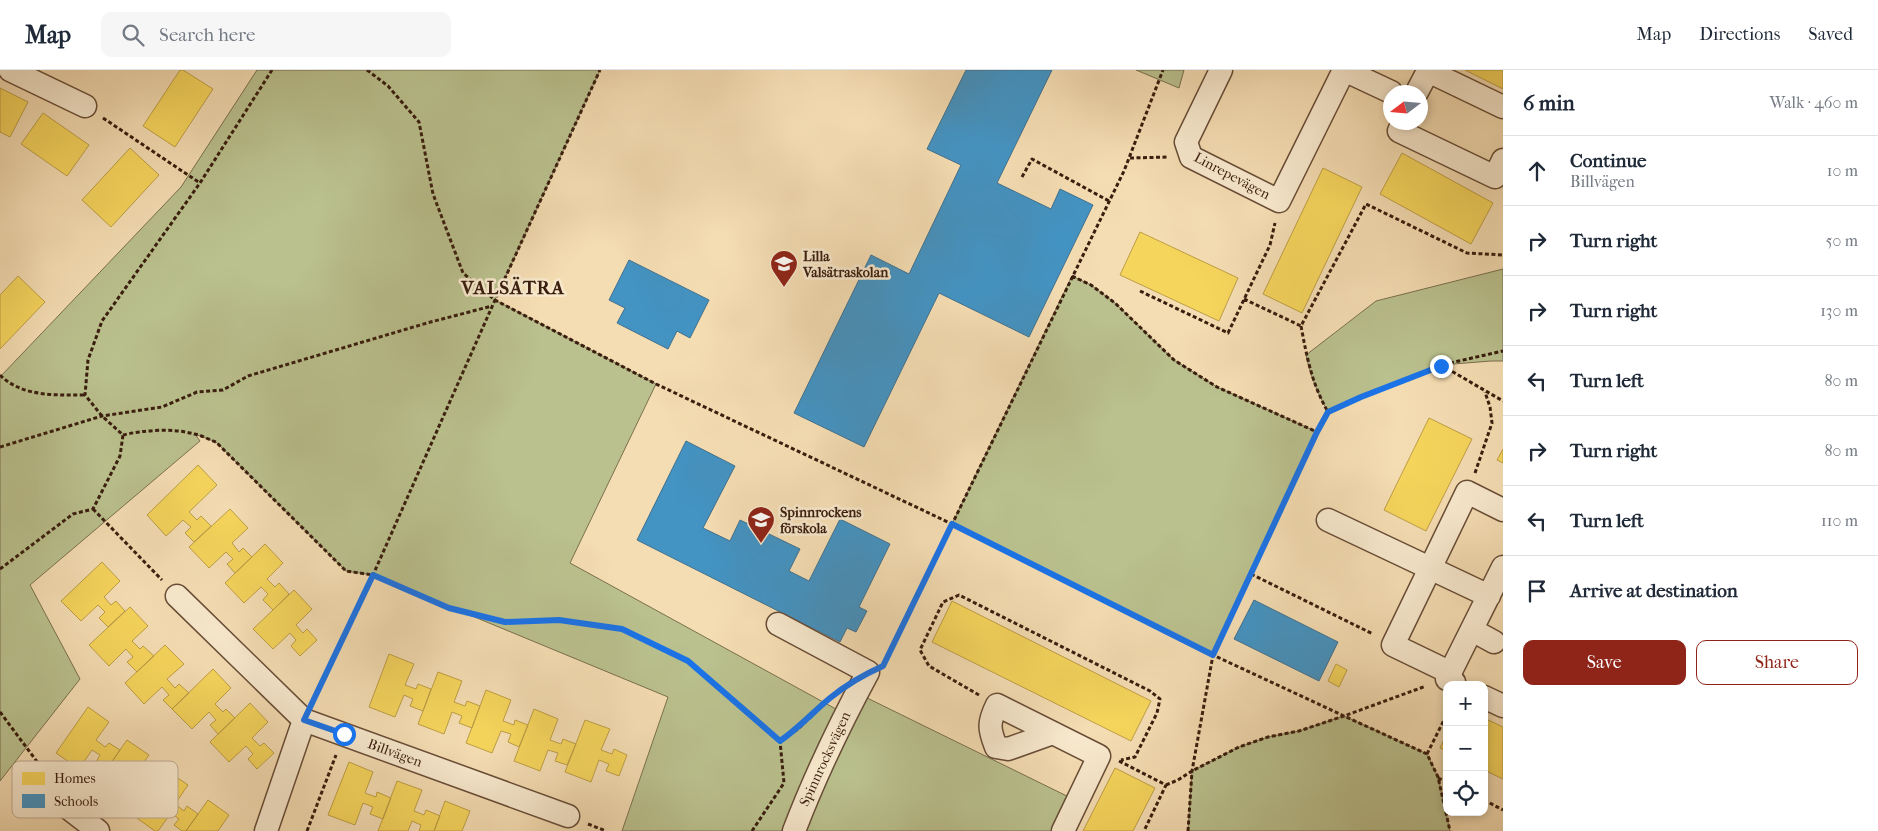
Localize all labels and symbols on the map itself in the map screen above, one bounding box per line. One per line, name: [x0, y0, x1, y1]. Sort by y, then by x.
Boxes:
north arrow: [1383, 85, 1428, 130]
street label: Linrepevägen: [1191, 149, 1273, 203]
place label: Lilla Valsätraskolan: [802, 248, 889, 281]
school or university icon: Lilla Valsätraskolan: [769, 249, 799, 288]
district label: VALSÄTRA: [460, 276, 565, 299]
route end: [1430, 355, 1453, 378]
place label: Spinnrockens förskola: [779, 504, 862, 537]
school or university icon: Spinnrockens förskola: [746, 505, 776, 544]
street label: Spinnrocksvägen: [796, 709, 854, 809]
route start: [333, 723, 356, 746]
street label: Billvägen: [365, 735, 425, 771]
legend: [12, 761, 178, 818]
text: Homes: [54, 770, 96, 787]
text: Schools: [54, 793, 98, 810]

